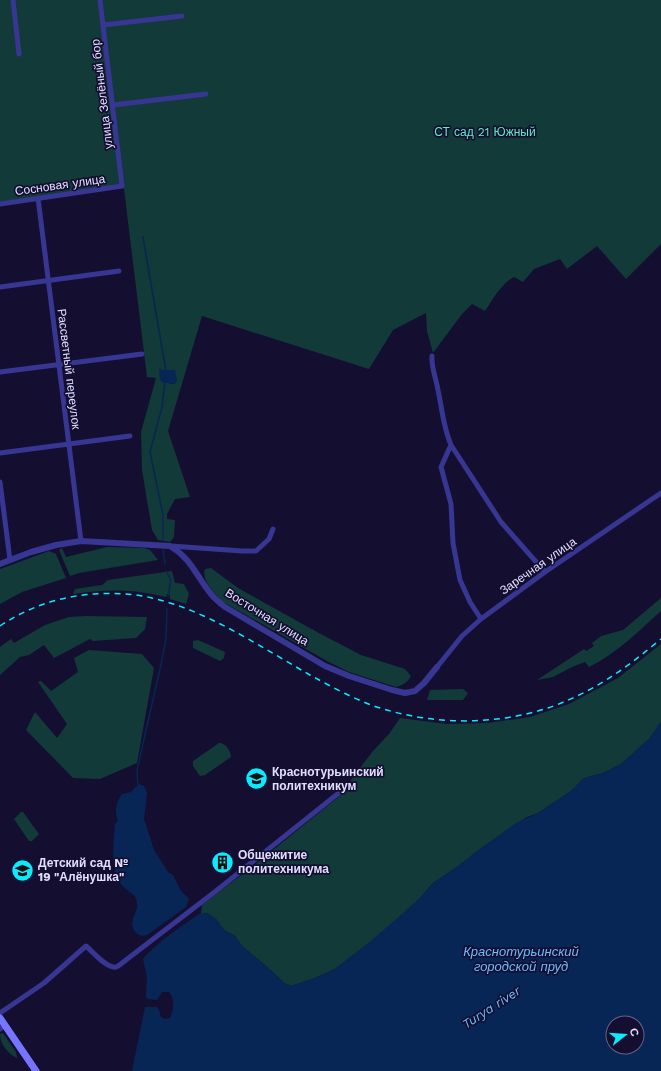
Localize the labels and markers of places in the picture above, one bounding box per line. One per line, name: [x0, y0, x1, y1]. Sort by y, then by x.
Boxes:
place label: Краснотурьинский политехникум: [272, 765, 384, 793]
school or university icon: Краснотурьинский политехникум: [244, 766, 270, 792]
place label: Общежитие политехникума: [238, 848, 329, 876]
building icon: Общежитие политехникума: [210, 849, 236, 875]
place label: Детский сад № 19 "Алёнушка": [38, 856, 128, 884]
school or university icon: Детский сад № 19 "Алёнушка": [9, 857, 35, 883]

